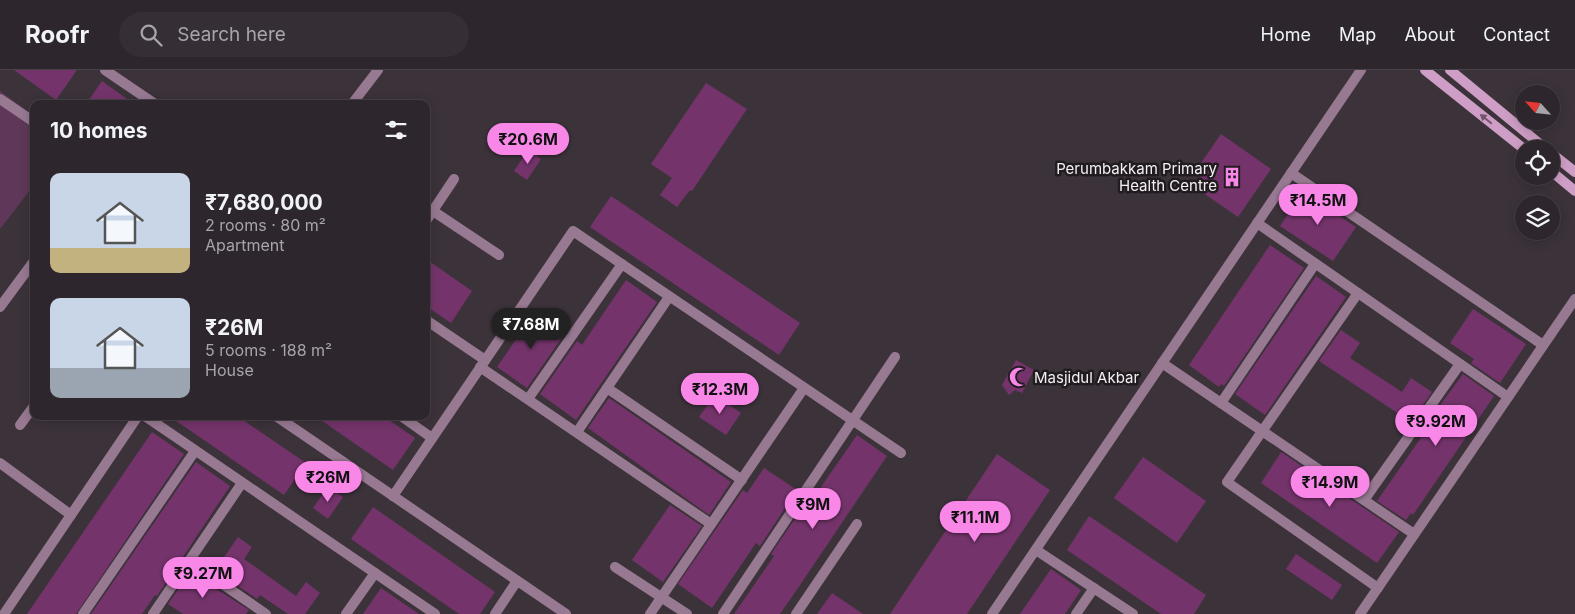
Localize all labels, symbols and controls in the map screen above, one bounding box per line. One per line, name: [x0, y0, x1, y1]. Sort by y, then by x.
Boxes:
search box: [119, 12, 469, 57]
text: Roofr: [25, 20, 89, 49]
icon: search: [137, 21, 165, 49]
text: Search here: [177, 23, 286, 46]
text: Home: [1261, 24, 1311, 45]
text: Map: [1339, 24, 1376, 45]
text: About: [1404, 24, 1455, 45]
text: Contact: [1483, 24, 1550, 45]
north arrow: [1515, 85, 1560, 130]
map controls: [1515, 85, 1560, 240]
one-way arrow: [1480, 113, 1493, 124]
icon: filters: [382, 116, 410, 144]
text: 10 homes: [50, 118, 148, 143]
pin: ₹20.6M: [487, 122, 569, 165]
text: ₹20.6M: [498, 129, 558, 149]
button: locate: [1515, 140, 1560, 185]
place label: Perumbakkam Primary Health Centre: [1056, 159, 1218, 195]
building icon: Perumbakkam Primary Health Centre: [1221, 166, 1243, 188]
pin: ₹14.5M: [1277, 184, 1359, 226]
text: ₹7,680,000: [205, 190, 323, 215]
text: ₹14.5M: [1290, 190, 1346, 210]
icon: home: [90, 193, 150, 253]
button: layers: [1515, 195, 1560, 240]
text: 2 rooms · 80 m²: [205, 215, 326, 235]
text: Apartment: [205, 235, 285, 255]
pin: ₹7.68M: [490, 308, 572, 350]
text: ₹7.68M: [502, 314, 560, 334]
text: ₹26M: [205, 315, 263, 340]
icon: home: [90, 318, 150, 378]
text: 5 rooms · 188 m²: [205, 340, 332, 360]
text: House: [205, 360, 254, 380]
mosque icon: Masjidul Akbar: [1008, 366, 1030, 388]
place label: Masjidul Akbar: [1034, 368, 1139, 387]
pin: ₹12.3M: [679, 372, 761, 415]
text: ₹12.3M: [692, 379, 748, 399]
pin: ₹9.92M: [1395, 404, 1477, 447]
text: ₹9.92M: [1406, 411, 1466, 431]
pin: ₹26M: [298, 460, 358, 503]
pin: ₹14.9M: [1289, 466, 1371, 508]
text: ₹26M: [306, 467, 350, 487]
text: ₹14.9M: [1302, 472, 1358, 492]
pin: ₹9M: [789, 488, 837, 530]
text: ₹9M: [796, 494, 830, 514]
pin: ₹11.1M: [934, 500, 1016, 543]
text: ₹11.1M: [951, 507, 999, 527]
pin: ₹9.27M: [162, 556, 244, 599]
text: ₹9.27M: [174, 563, 232, 583]

